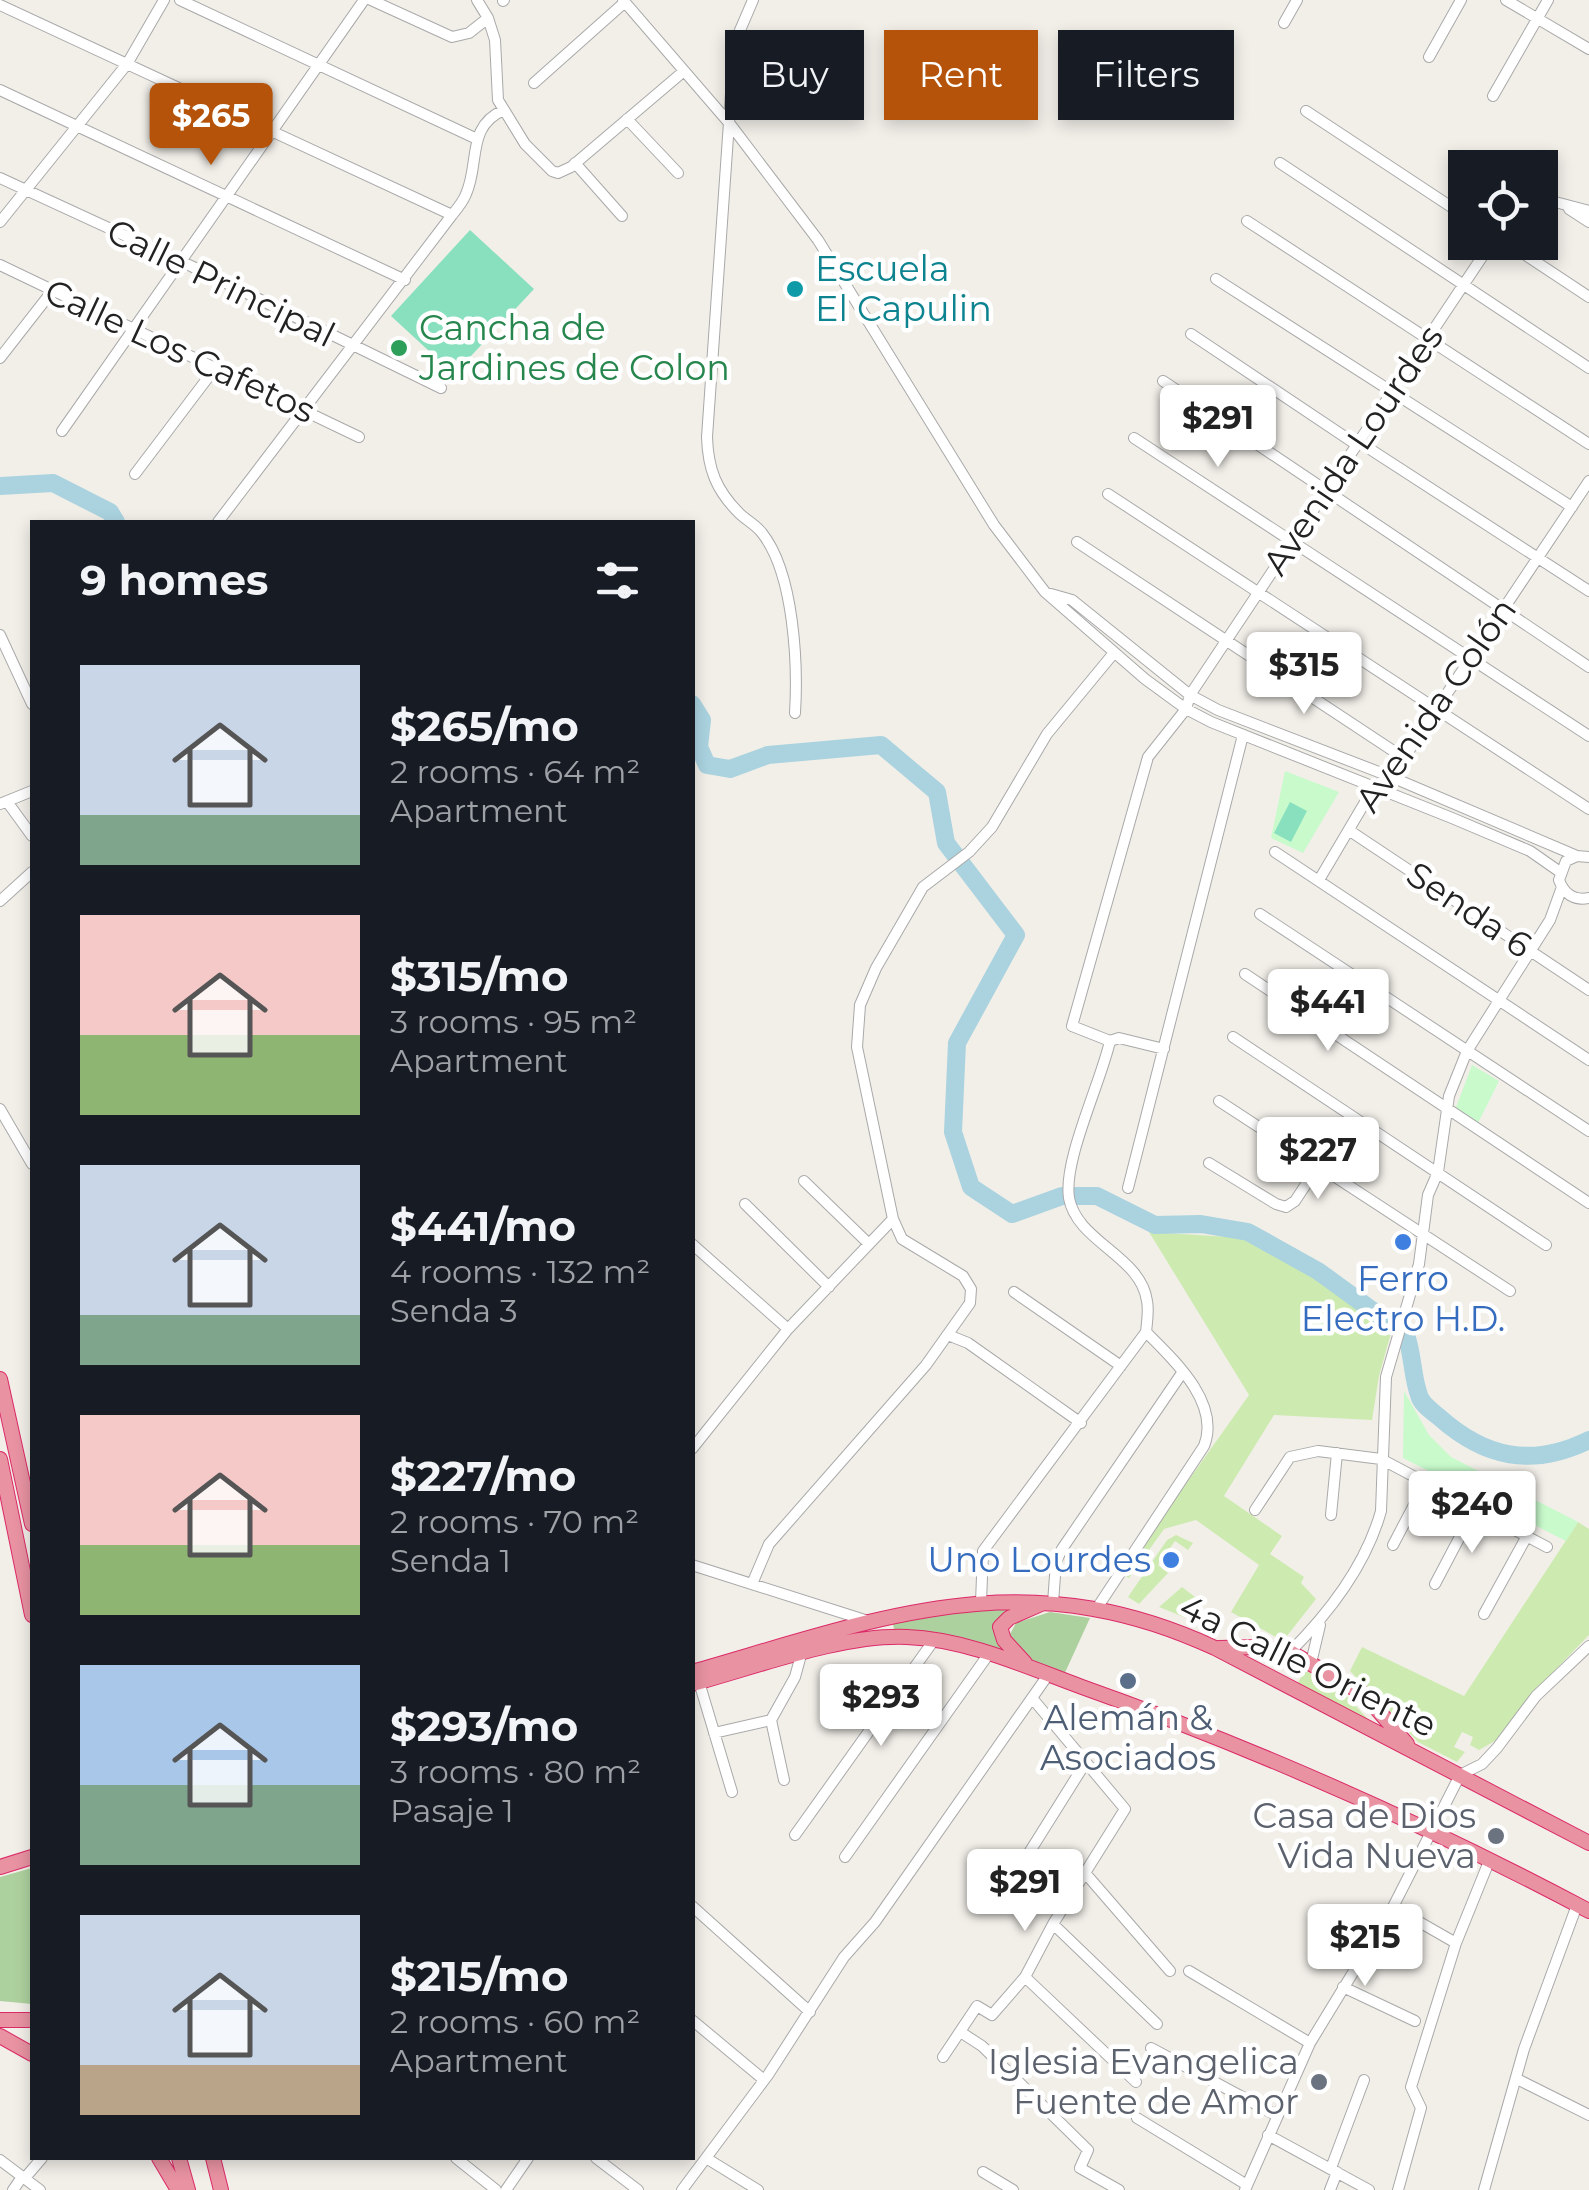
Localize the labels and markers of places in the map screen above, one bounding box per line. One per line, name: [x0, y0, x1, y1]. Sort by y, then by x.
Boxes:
pin: $265: [152, 83, 270, 168]
place label: Escuela El Capulin: [815, 247, 992, 330]
marker: Escuela El Capulin: [784, 278, 806, 300]
place label: Cancha de Jardines de Colon: [418, 306, 730, 389]
marker: Cancha de Jardines de Colon: [388, 337, 410, 359]
pin: $291: [1159, 385, 1277, 470]
pin: $315: [1245, 632, 1363, 717]
pin: $441: [1269, 969, 1387, 1054]
pin: $227: [1259, 1117, 1377, 1202]
marker: Ferro Electro H.D.: [1392, 1231, 1414, 1253]
place label: Ferro Electro H.D.: [1301, 1257, 1505, 1340]
pin: $240: [1413, 1471, 1531, 1556]
place label: Uno Lourdes: [927, 1538, 1151, 1581]
marker: Uno Lourdes: [1160, 1549, 1182, 1571]
pin: $293: [822, 1664, 940, 1749]
marker: Alemán & Asociados: [1117, 1670, 1139, 1692]
place label: Alemán & Asociados: [1040, 1696, 1216, 1779]
place label: Casa de Dios Vida Nueva: [1253, 1794, 1476, 1877]
marker: Casa de Dios Vida Nueva: [1485, 1825, 1507, 1847]
pin: $291: [966, 1849, 1084, 1934]
pin: $215: [1306, 1904, 1424, 1989]
place label: Iglesia Evangelica Fuente de Amor: [988, 2040, 1299, 2123]
marker: Iglesia Evangelica Fuente de Amor: [1308, 2071, 1330, 2093]

